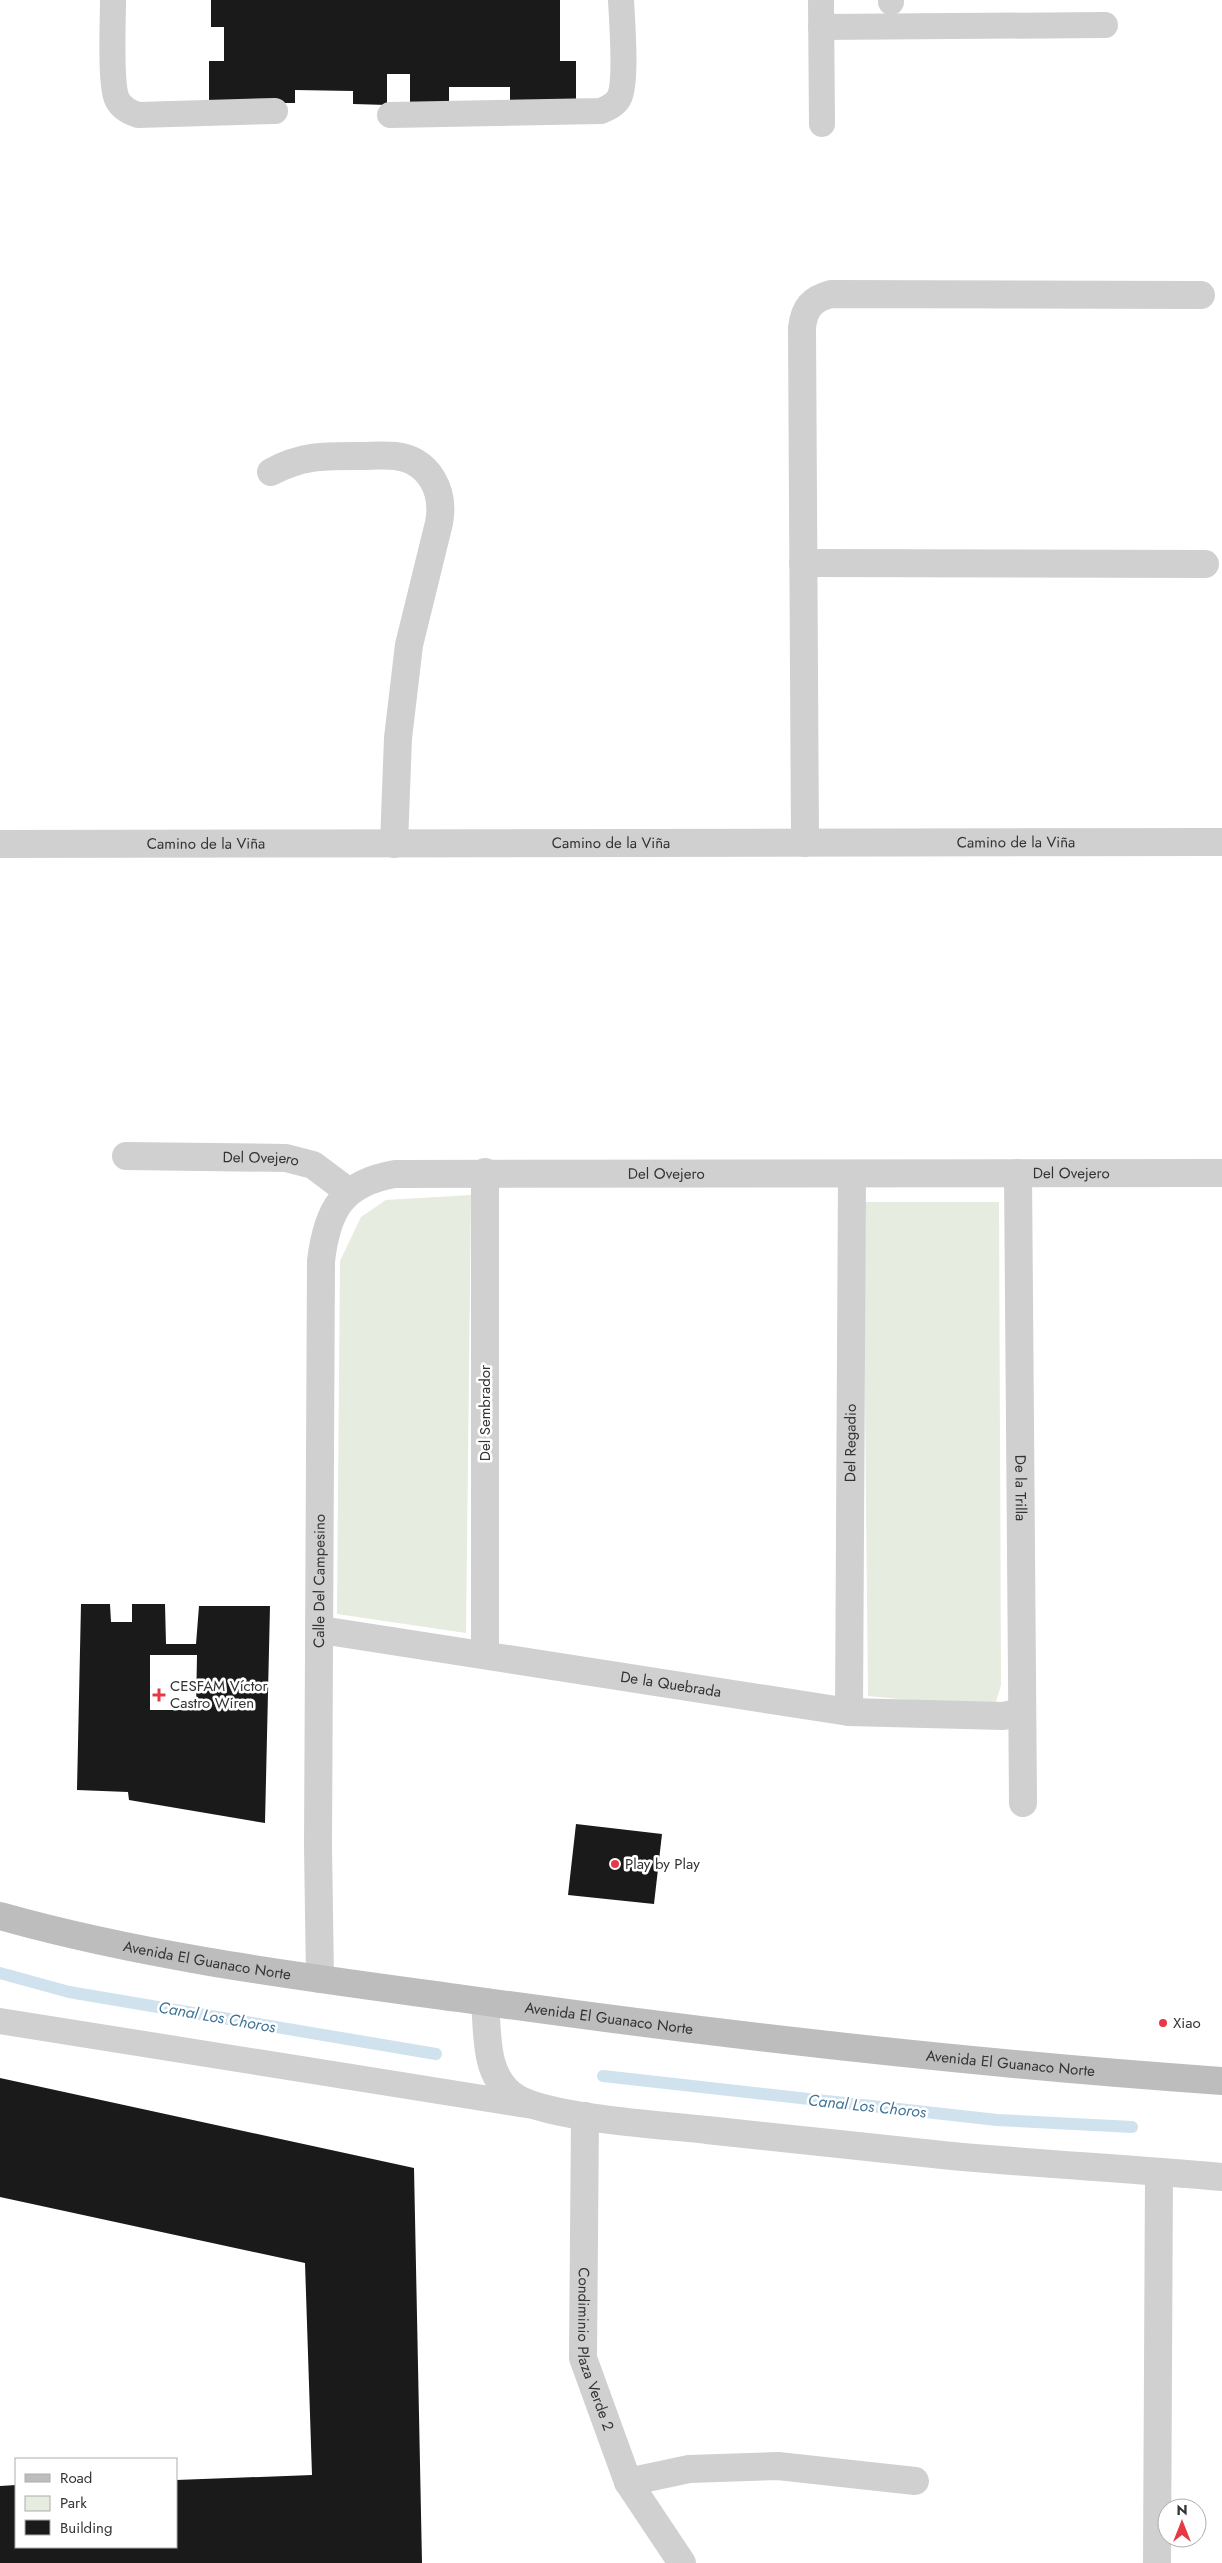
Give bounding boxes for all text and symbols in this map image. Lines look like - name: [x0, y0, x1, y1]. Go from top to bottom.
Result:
- street label: Camino de la Viña: [957, 831, 1075, 853]
- street label: Camino de la Viña: [552, 832, 670, 854]
- street label: Camino de la Viña: [147, 833, 265, 855]
- street label: Del Ovejero: [222, 1146, 302, 1172]
- street label: Del Ovejero: [1033, 1162, 1110, 1184]
- street label: Del Ovejero: [628, 1163, 705, 1185]
- street label: Del Sembrador: [474, 1364, 496, 1461]
- street label: Del Regadio: [839, 1404, 862, 1482]
- street label: De la Trilla: [1009, 1455, 1032, 1521]
- street label: Calle Del Campesino: [308, 1514, 331, 1648]
- street label: De la Quebrada: [619, 1666, 723, 1703]
- place label: CESFAM Víctor Castro Wiren: [170, 1675, 269, 1714]
- marker: CESFAM Víctor Castro Wiren: [152, 1688, 166, 1702]
- place label: Play by Play: [625, 1853, 700, 1875]
- marker: Play by Play: [609, 1858, 621, 1870]
- street label: Avenida El Guanaco Norte: [121, 1935, 293, 1986]
- water label: Canal Los Choros: [157, 1995, 278, 2039]
- street label: Avenida El Guanaco Norte: [523, 1996, 695, 2040]
- place label: Xiao: [1173, 2012, 1201, 2034]
- marker: Xiao: [1157, 2017, 1169, 2029]
- street label: Avenida El Guanaco Norte: [925, 2044, 1096, 2082]
- water label: Canal Los Choros: [807, 2088, 928, 2124]
- street label: Condiminio Plaza Verde 2: [572, 2267, 620, 2434]
- legend: [15, 2458, 178, 2548]
- text: Road: [60, 2467, 92, 2489]
- text: Park: [60, 2492, 87, 2514]
- north arrow: [1157, 2498, 1207, 2548]
- text: N: [1176, 2500, 1188, 2520]
- text: Building: [60, 2517, 112, 2539]

